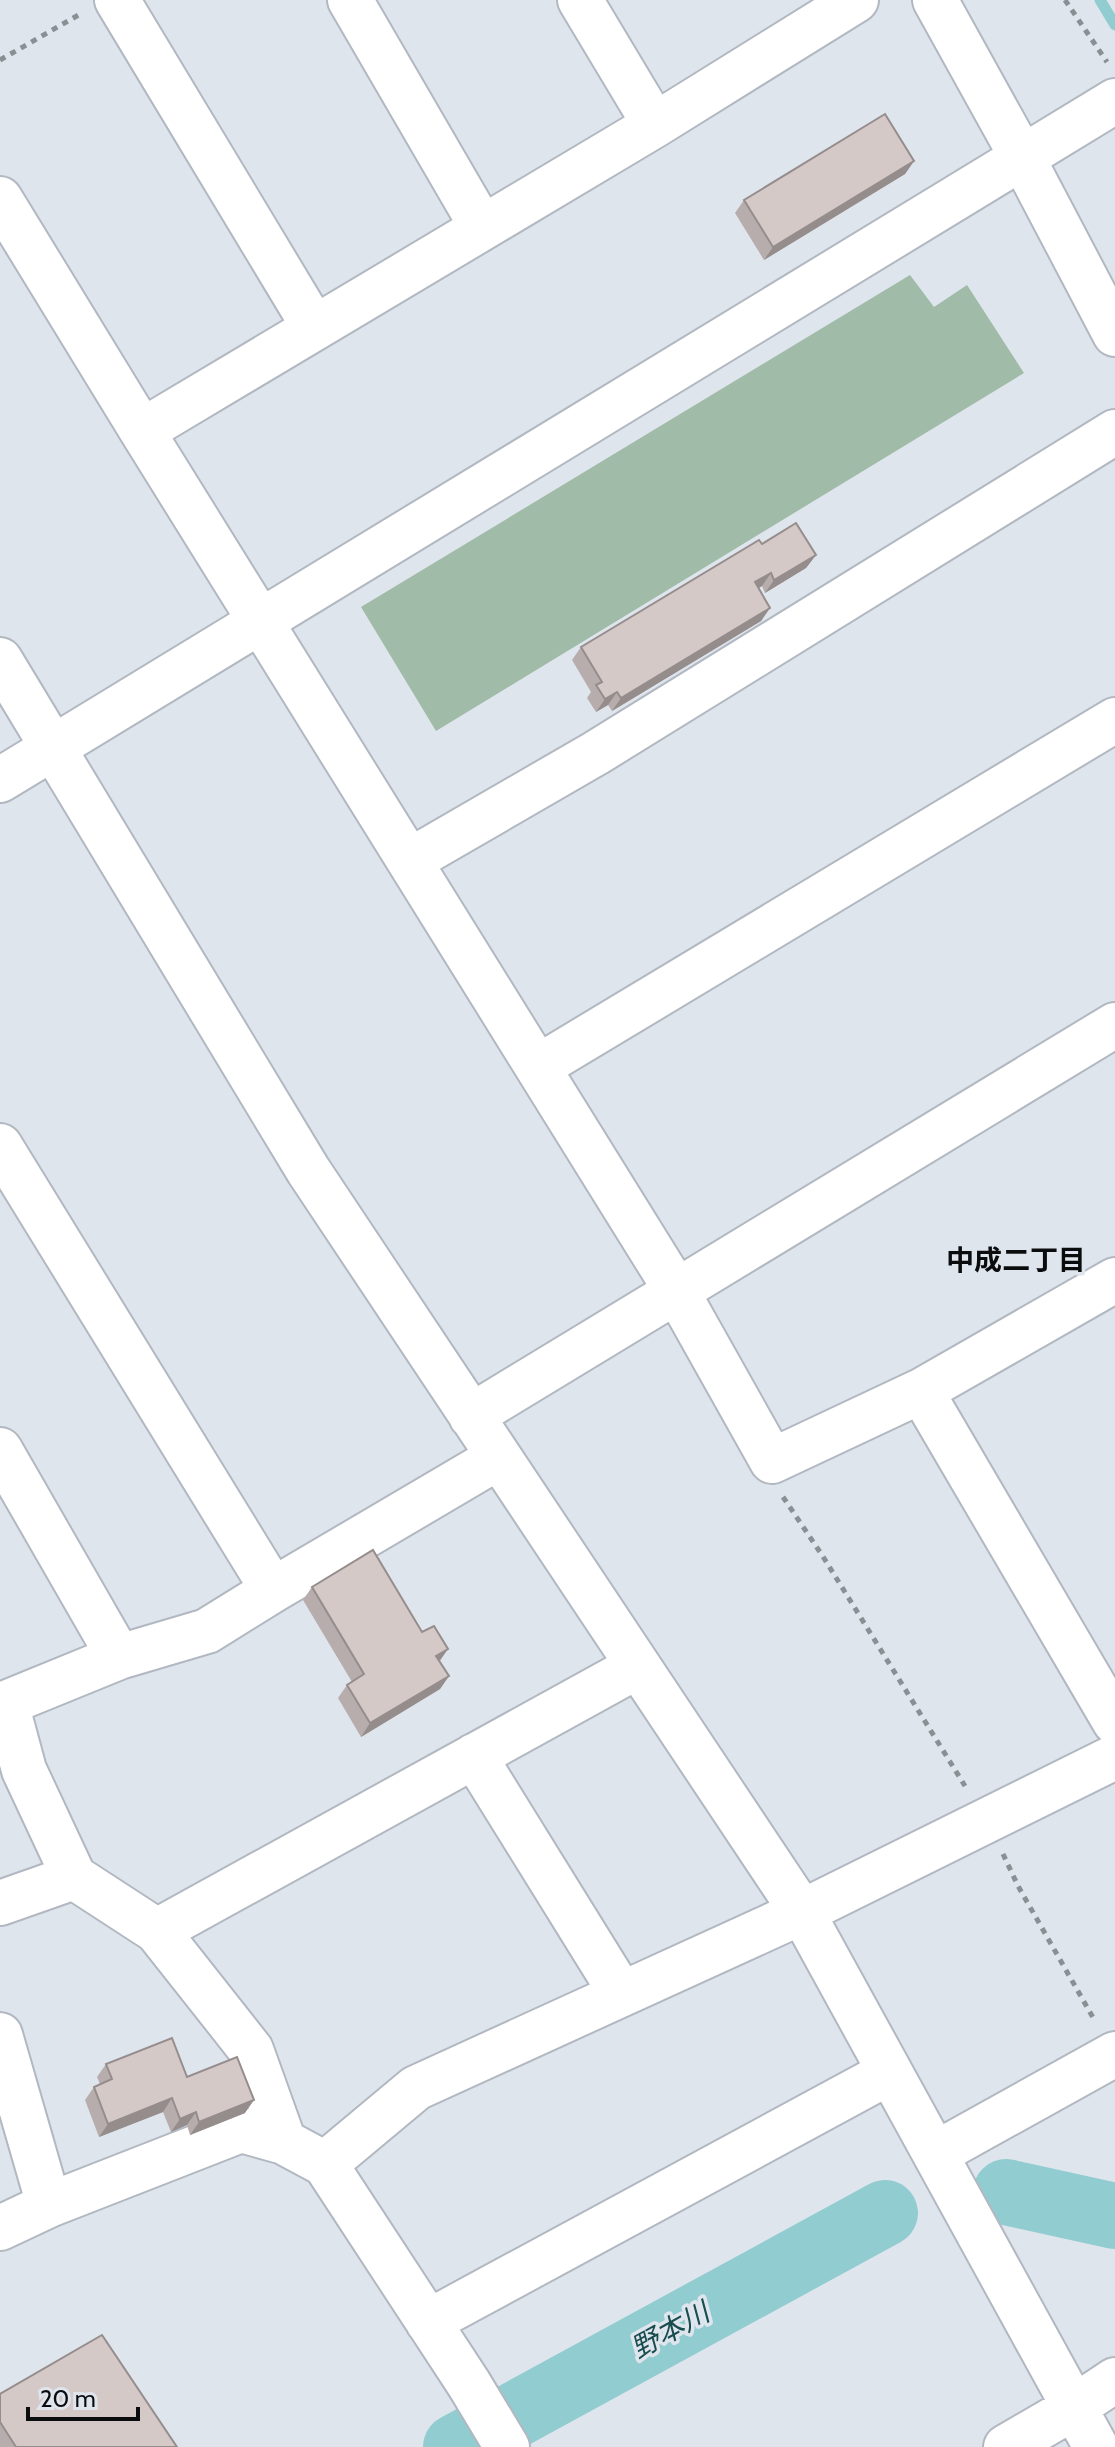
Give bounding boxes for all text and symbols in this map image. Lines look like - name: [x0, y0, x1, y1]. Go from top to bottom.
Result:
- district label: 中成二丁目: [946, 1243, 1086, 1277]
- water label: 野本川: [625, 2293, 718, 2365]
- scale bar: [28, 2371, 138, 2421]
- text: 20 m: [40, 2384, 96, 2413]

